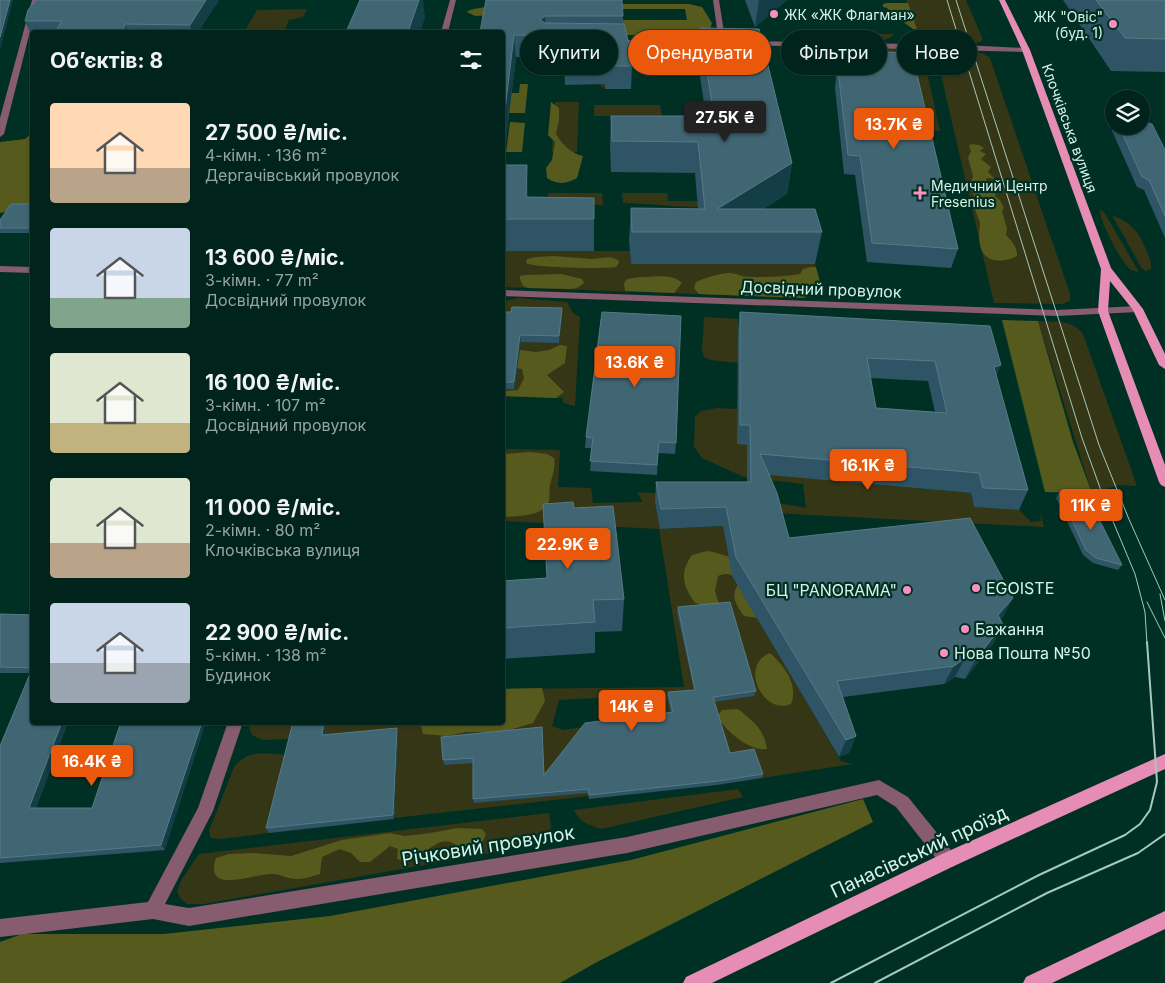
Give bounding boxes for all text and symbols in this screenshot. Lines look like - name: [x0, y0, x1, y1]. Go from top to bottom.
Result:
- place label: ЖК «ЖК Флагман»: [784, 6, 915, 23]
- marker: ЖК «ЖК Флагман»: [768, 8, 780, 20]
- place label: ЖК "Овіс" (буд. 1): [1033, 8, 1103, 41]
- marker: ЖК "Овіс" (буд. 1): [1107, 18, 1119, 30]
- chip: Купити: [520, 30, 618, 75]
- chip: Орендувати: [628, 30, 771, 75]
- chip: Фільтри: [781, 30, 887, 75]
- chip: Нове: [897, 30, 977, 75]
- icon: filters: [457, 46, 485, 74]
- text: Об’єктів: 8: [50, 48, 163, 73]
- street label: Клочківська вулиця: [1039, 61, 1101, 195]
- map controls: [1105, 90, 1150, 135]
- button: layers: [1105, 90, 1150, 135]
- pin: 27.5K ₴: [679, 100, 771, 143]
- text: 27.5K ₴: [695, 107, 755, 127]
- pin: 13.7K ₴: [848, 108, 940, 150]
- text: 13.7K ₴: [865, 114, 923, 134]
- text: 27 500 ₴/міс.: [205, 120, 348, 145]
- icon: home: [90, 123, 150, 183]
- text: 4-кімн. · 136 m²: [205, 145, 327, 165]
- text: Дергачівський провулок: [205, 165, 399, 185]
- place label: Медичний Центр Fresenius: [931, 177, 1048, 210]
- marker: Медичний Центр Fresenius: [913, 186, 927, 200]
- text: 13 600 ₴/міс.: [205, 245, 345, 270]
- icon: home: [90, 248, 150, 308]
- text: 3-кімн. · 77 m²: [205, 270, 319, 290]
- street label: Досвідний провулок: [740, 276, 902, 302]
- text: Досвідний провулок: [205, 290, 366, 310]
- pin: 13.6K ₴: [589, 346, 681, 388]
- text: 13.6K ₴: [605, 352, 665, 372]
- text: 16 100 ₴/міс.: [205, 370, 341, 395]
- icon: home: [90, 373, 150, 433]
- text: 3-кімн. · 107 m²: [205, 395, 326, 415]
- text: Досвідний провулок: [205, 415, 366, 435]
- pin: 16.1K ₴: [822, 448, 914, 491]
- text: 16.1K ₴: [841, 455, 895, 475]
- pin: 11K ₴: [1056, 488, 1126, 531]
- text: 11 000 ₴/міс.: [205, 495, 341, 520]
- text: 11K ₴: [1071, 495, 1111, 515]
- icon: home: [90, 498, 150, 558]
- text: 2-кімн. · 80 m²: [205, 520, 320, 540]
- pin: 22.9K ₴: [522, 528, 614, 570]
- text: 22.9K ₴: [537, 534, 599, 554]
- text: Клочківська вулиця: [205, 540, 360, 560]
- place label: EGOISTE: [986, 578, 1054, 598]
- place label: БЦ "PANORAMA": [766, 580, 897, 600]
- marker: EGOISTE: [970, 582, 982, 594]
- marker: БЦ "PANORAMA": [901, 584, 913, 596]
- place label: Бажання: [975, 619, 1044, 639]
- text: 22 900 ₴/міс.: [205, 620, 349, 645]
- icon: home: [90, 623, 150, 683]
- marker: Бажання: [959, 623, 971, 635]
- place label: Нова Пошта №50: [954, 643, 1091, 663]
- text: 5-кімн. · 138 m²: [205, 645, 327, 665]
- marker: Нова Пошта №50: [938, 647, 950, 659]
- text: Будинок: [205, 665, 271, 685]
- pin: 14K ₴: [597, 690, 667, 732]
- text: 14K ₴: [610, 696, 654, 716]
- pin: 16.4K ₴: [46, 744, 138, 787]
- text: 16.4K ₴: [62, 751, 122, 771]
- street label: Панасівський проїзд: [827, 801, 1011, 903]
- street label: Річковий провулок: [400, 821, 577, 871]

